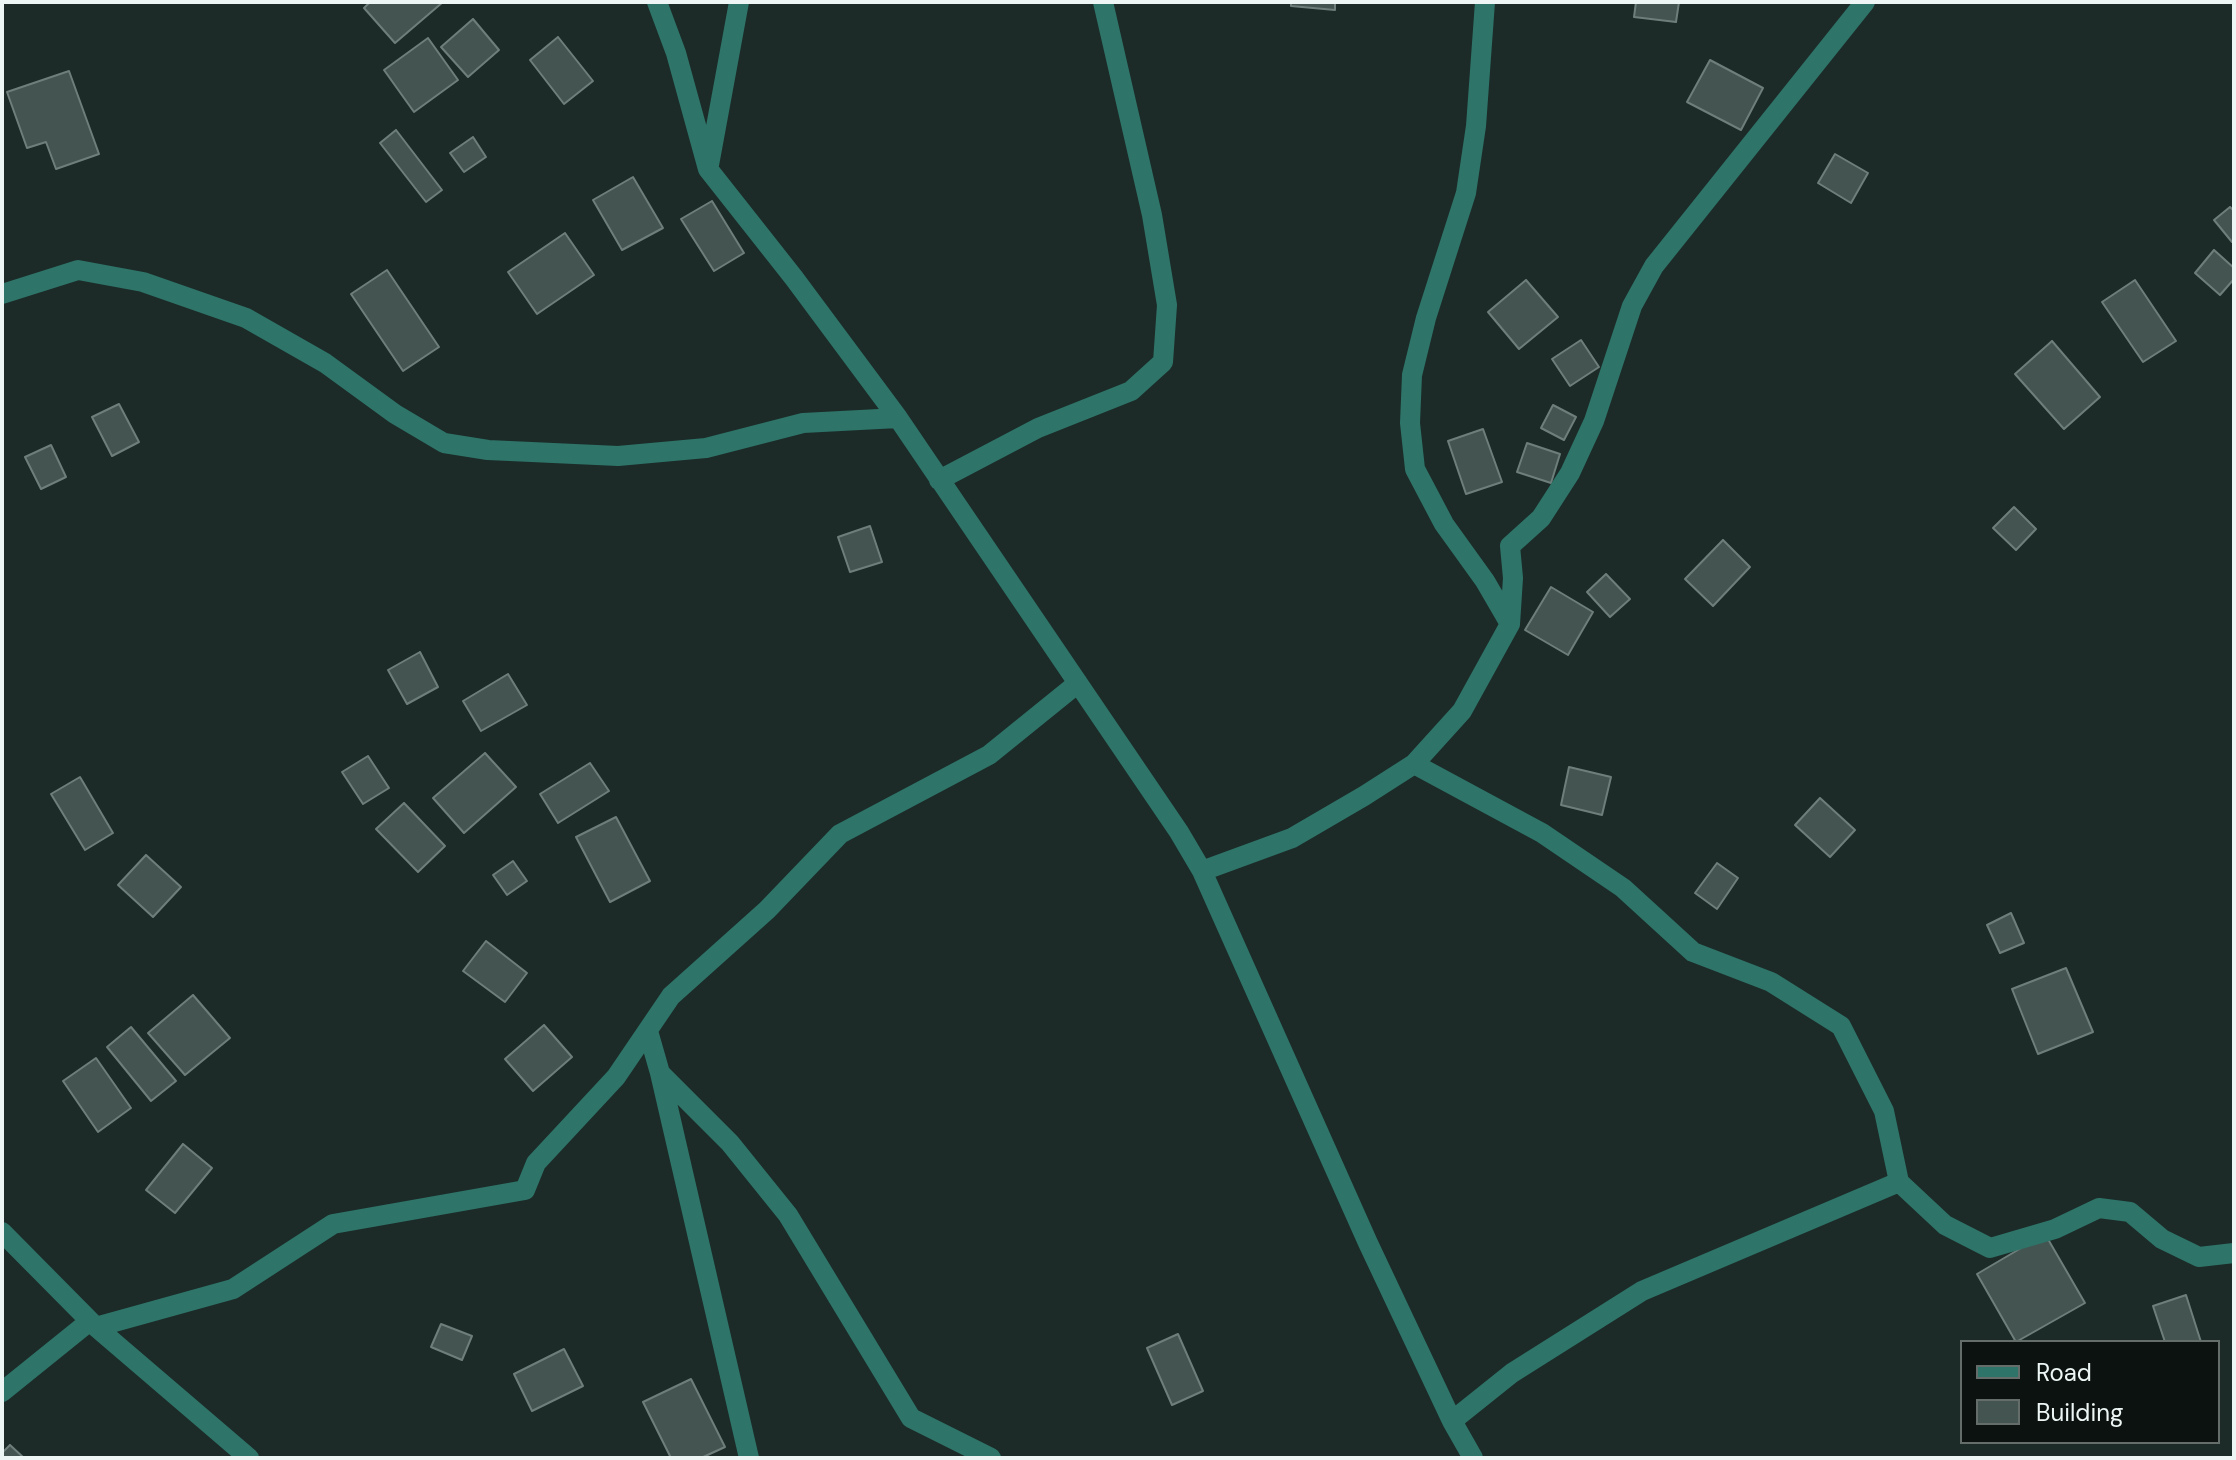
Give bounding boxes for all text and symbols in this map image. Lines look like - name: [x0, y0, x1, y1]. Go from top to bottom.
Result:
- legend: [1960, 1340, 2220, 1444]
- text: Road: [2036, 1357, 2092, 1388]
- text: Building: [2036, 1397, 2123, 1428]

